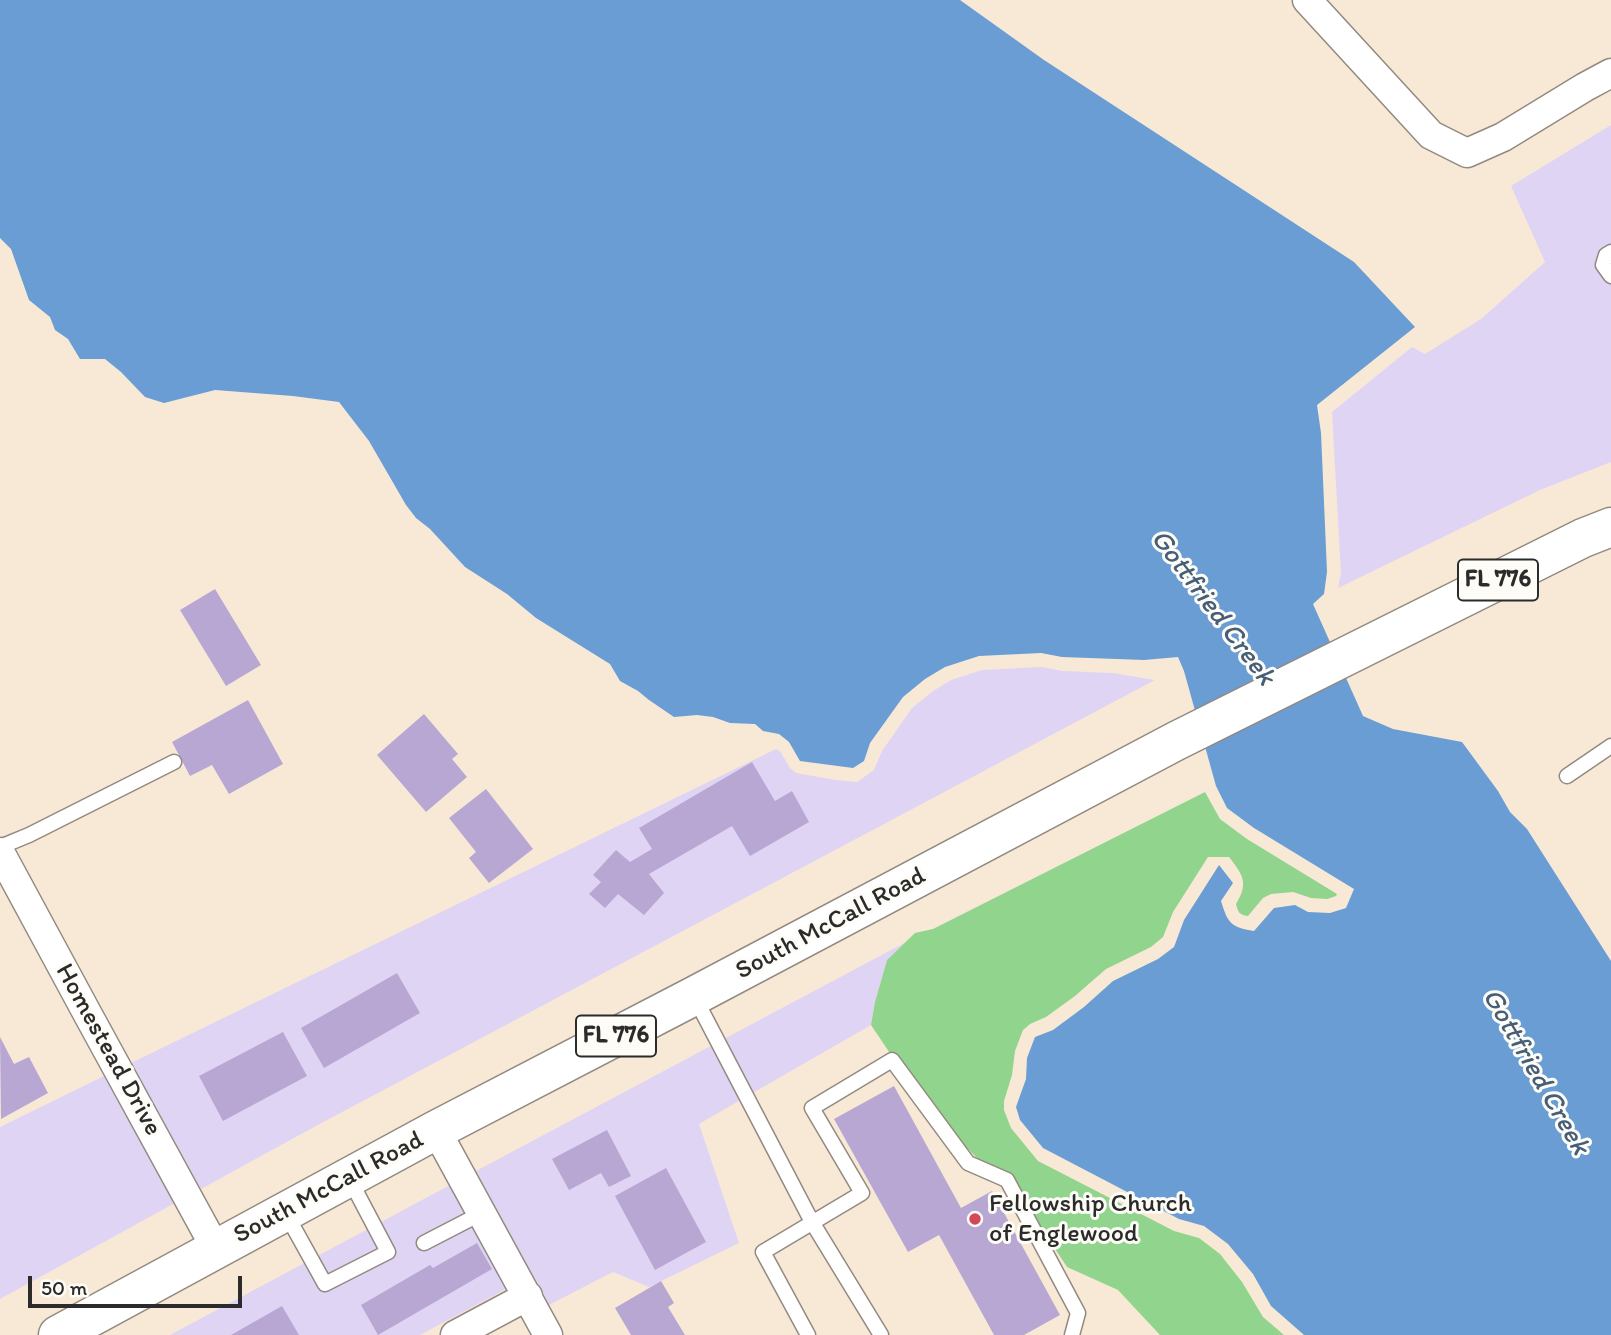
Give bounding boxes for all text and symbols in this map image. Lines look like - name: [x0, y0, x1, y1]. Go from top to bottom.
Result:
- water label: Gottfried Creek: [1142, 523, 1282, 693]
- road number: FL 776: [1458, 560, 1538, 600]
- street label: South McCall Road: [731, 861, 931, 987]
- street label: Homestead Drive: [48, 959, 168, 1141]
- water label: Gottfried Creek: [1474, 983, 1596, 1161]
- road number: FL 776: [576, 1016, 656, 1056]
- street label: South McCall Road: [229, 1125, 429, 1251]
- place label: Fellowship Church of Englewood: [989, 1188, 1192, 1250]
- marker: Fellowship Church of Englewood: [967, 1211, 983, 1227]
- scale bar: [32, 1262, 245, 1306]
- text: 50 m: [41, 1275, 87, 1300]

